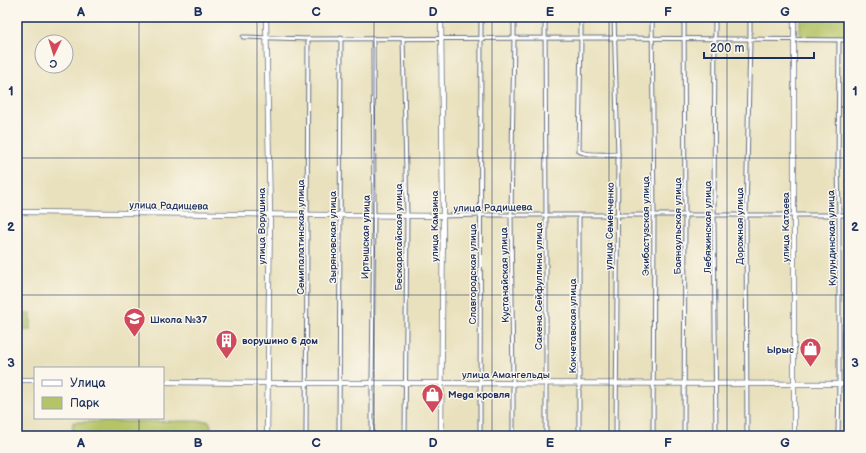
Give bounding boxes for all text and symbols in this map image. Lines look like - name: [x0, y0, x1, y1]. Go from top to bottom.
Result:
- text: A: [76, 4, 85, 20]
- text: B: [193, 4, 203, 20]
- text: C: [311, 4, 321, 20]
- text: D: [428, 4, 438, 20]
- text: E: [546, 4, 555, 20]
- text: F: [664, 4, 672, 20]
- text: G: [780, 4, 790, 20]
- north arrow: [34, 34, 74, 74]
- scale bar: [704, 34, 814, 60]
- text: 200 m: [710, 41, 744, 56]
- text: С: [49, 57, 58, 70]
- text: 1: [8, 83, 14, 99]
- text: 1: [852, 83, 858, 99]
- street label: Экибастузская улица: [640, 176, 652, 276]
- street label: Баянаульская улица: [672, 177, 684, 275]
- street label: Семипалатинская улица: [295, 179, 307, 295]
- street label: Лебяжинская улица: [702, 180, 714, 275]
- street label: улица Семенченко: [603, 182, 617, 270]
- street label: Бескарагайская улица: [393, 183, 405, 291]
- street label: улица Ворушина: [256, 187, 268, 265]
- street label: Дорожная улица: [734, 187, 746, 265]
- street label: улица Камзина: [429, 190, 441, 262]
- street label: Кулундинская улица: [825, 190, 839, 286]
- street label: Зыряновская улица: [327, 191, 339, 283]
- street label: улица Катаева: [780, 192, 792, 262]
- street label: Иртышская улица: [359, 195, 373, 279]
- street label: улица Радищева: [129, 199, 209, 213]
- street label: улица Радищева: [453, 201, 533, 215]
- text: 2: [7, 219, 15, 235]
- text: 2: [851, 219, 859, 235]
- street label: Сакена Сейфуллина улица: [533, 222, 545, 350]
- street label: Славгородская улица: [467, 223, 479, 325]
- street label: Кустанайская улица: [498, 227, 512, 323]
- street label: Кокчетавская улица: [567, 278, 579, 374]
- school or university icon: Школа №37: [121, 306, 147, 339]
- place label: Школа №37: [150, 314, 208, 326]
- building icon: ворушино 6 дом: [214, 327, 240, 360]
- place label: ворушино 6 дом: [242, 335, 318, 347]
- shop icon: Ырыс: [797, 336, 823, 369]
- place label: Ырыс: [767, 344, 794, 356]
- text: 3: [7, 355, 15, 371]
- text: 3: [851, 355, 859, 371]
- legend: [34, 367, 164, 419]
- street label: улица Амангельды: [462, 369, 550, 381]
- text: Улица: [70, 376, 106, 391]
- shop icon: Mega кровля: [419, 381, 445, 414]
- place label: Mega кровля: [448, 389, 510, 401]
- text: Парк: [70, 396, 100, 411]
- text: A: [76, 435, 85, 451]
- text: B: [193, 435, 203, 451]
- text: C: [311, 435, 321, 451]
- text: D: [428, 435, 438, 451]
- text: E: [546, 435, 555, 451]
- text: F: [664, 435, 672, 451]
- text: G: [780, 435, 790, 451]

